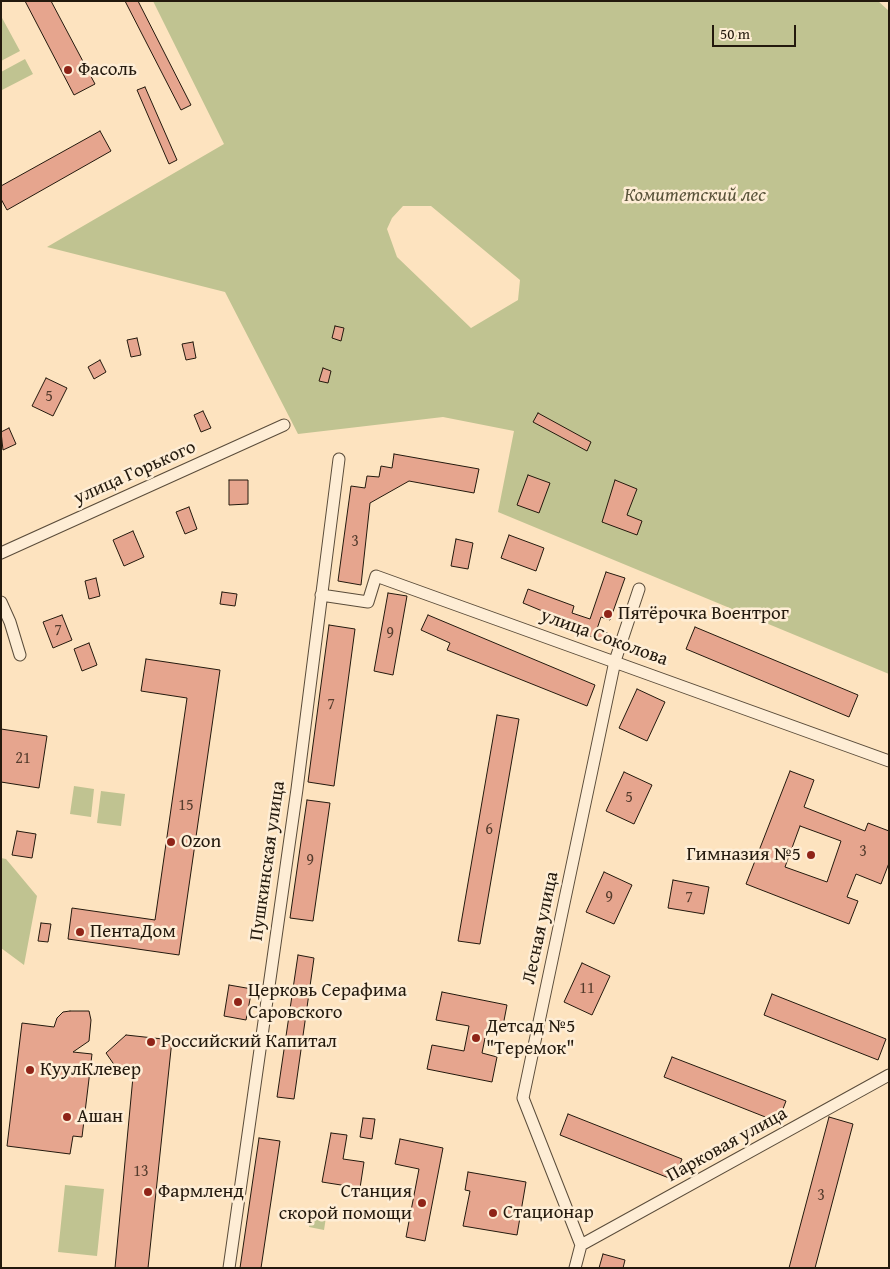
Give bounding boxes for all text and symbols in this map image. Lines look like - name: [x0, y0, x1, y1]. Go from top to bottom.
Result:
- scale bar: [715, 15, 799, 47]
- text: 50 m: [720, 23, 750, 44]
- place label: Фасоль: [78, 59, 137, 81]
- marker: Фасоль: [62, 64, 74, 76]
- park label: Комитетский лес: [624, 185, 766, 207]
- house number: 5: [45, 387, 53, 407]
- street label: улица Горького: [71, 436, 199, 510]
- house number: 3: [351, 532, 359, 552]
- place label: Пятёрочка Воентрог: [618, 603, 789, 625]
- street label: улица Соколова: [537, 604, 671, 672]
- marker: Пятёрочка Воентрог: [602, 608, 614, 620]
- house number: 7: [54, 621, 62, 641]
- house number: 9: [386, 624, 394, 644]
- house number: 7: [327, 695, 335, 715]
- house number: 21: [15, 749, 31, 769]
- street label: Пушкинская улица: [246, 780, 290, 942]
- house number: 5: [625, 788, 633, 808]
- house number: 15: [178, 796, 194, 816]
- house number: 6: [485, 820, 493, 840]
- place label: Ozon: [181, 831, 221, 853]
- marker: Ozon: [165, 836, 177, 848]
- house number: 3: [859, 842, 867, 862]
- place label: Гимназия №5: [686, 844, 801, 866]
- marker: Гимназия №5: [805, 849, 817, 861]
- house number: 9: [306, 851, 314, 871]
- street label: Лесная улица: [518, 870, 564, 986]
- house number: 9: [605, 888, 613, 908]
- house number: 7: [685, 888, 693, 908]
- place label: ПентаДом: [90, 921, 176, 943]
- marker: ПентаДом: [74, 926, 86, 938]
- house number: 11: [579, 979, 595, 999]
- place label: Церковь Серафима Саровского: [248, 980, 407, 1024]
- marker: Церковь Серафима Саровского: [232, 996, 244, 1008]
- place label: Детсад №5 "Теремок": [486, 1016, 575, 1060]
- place label: Российский Капитал: [161, 1031, 337, 1053]
- marker: Детсад №5 "Теремок": [470, 1032, 482, 1044]
- marker: Российский Капитал: [145, 1036, 157, 1048]
- place label: КуулКлевер: [40, 1059, 141, 1081]
- marker: КуулКлевер: [24, 1064, 36, 1076]
- street label: Парковая улица: [663, 1102, 791, 1188]
- place label: Ашан: [77, 1106, 123, 1128]
- marker: Ашан: [61, 1111, 73, 1123]
- house number: 13: [133, 1162, 149, 1182]
- place label: Фармленд: [158, 1181, 244, 1203]
- place label: Станция скорой помощи: [279, 1181, 412, 1225]
- marker: Фармленд: [142, 1186, 154, 1198]
- house number: 3: [817, 1186, 825, 1206]
- marker: Станция скорой помощи: [416, 1197, 428, 1209]
- place label: Стационар: [503, 1202, 594, 1224]
- marker: Стационар: [487, 1207, 499, 1219]

